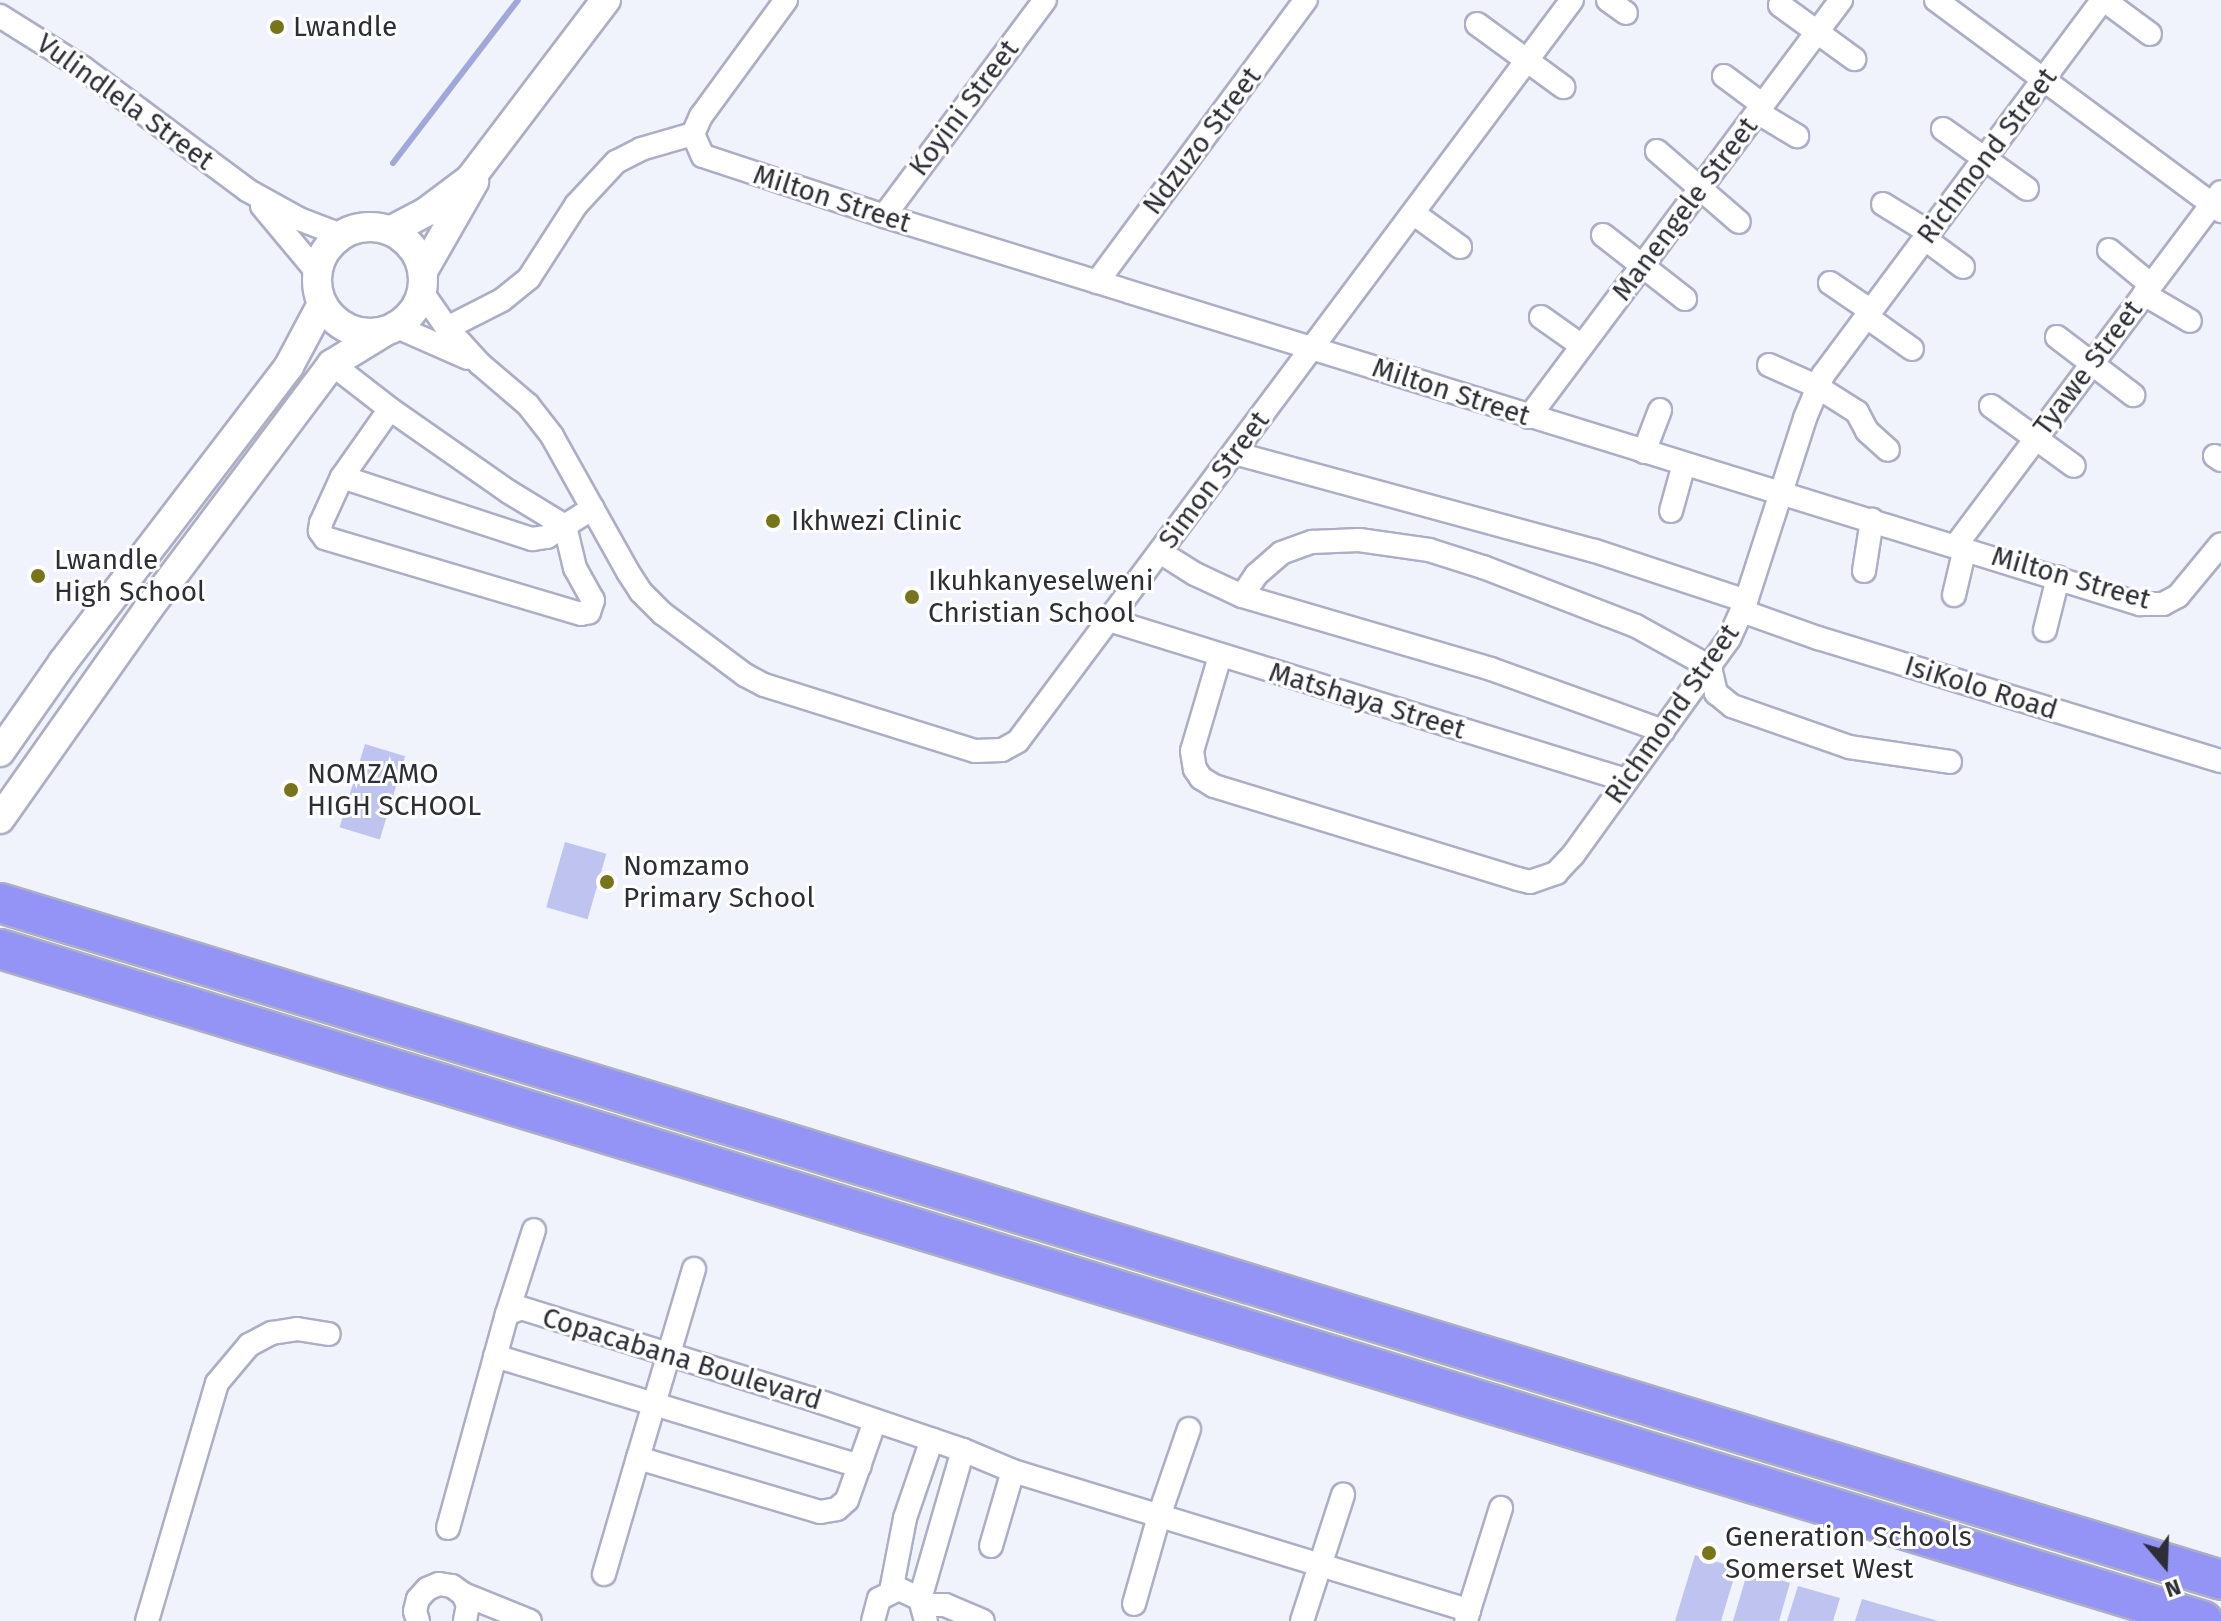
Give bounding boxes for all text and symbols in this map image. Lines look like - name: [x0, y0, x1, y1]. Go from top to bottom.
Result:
- place label: Lwandle: [293, 10, 397, 44]
- marker: Lwandle: [268, 18, 286, 36]
- street label: Vulindlela Street: [30, 27, 220, 177]
- street label: Koyini Street: [902, 33, 1026, 183]
- street label: Ndzuzo Street: [1136, 61, 1268, 221]
- street label: Richmond Street: [1910, 61, 2064, 251]
- street label: Manengele Street: [1605, 111, 1765, 307]
- street label: Milton Street: [749, 158, 915, 240]
- street label: Tyawe Street: [2026, 294, 2150, 442]
- street label: Milton Street: [1368, 351, 1534, 433]
- street label: Simon Street: [1151, 405, 1277, 555]
- place label: Ikhwezi Clinic: [791, 504, 962, 538]
- marker: Ikhwezi Clinic: [762, 510, 784, 532]
- street label: Milton Street: [1988, 539, 2154, 617]
- place label: Lwandle High School: [54, 543, 205, 609]
- place label: Ikuhkanyeselweni Christian School: [928, 564, 1154, 630]
- marker: Lwandle High School: [29, 567, 47, 585]
- marker: Ikuhkanyeselweni Christian School: [903, 588, 921, 606]
- street label: Richmond Street: [1598, 618, 1746, 810]
- street label: IsiKolo Road: [1900, 649, 2062, 727]
- street label: Matshaya Street: [1265, 655, 1469, 747]
- place label: NOMZAMO HIGH SCHOOL: [307, 757, 481, 823]
- marker: NOMZAMO HIGH SCHOOL: [282, 781, 300, 799]
- place label: Nomzamo Primary School: [623, 849, 815, 915]
- marker: Nomzamo Primary School: [598, 873, 616, 891]
- street label: Copacabana Boulevard: [538, 1301, 826, 1417]
- place label: Generation Schools Somerset West: [1725, 1520, 1972, 1586]
- north arrow: [2125, 1525, 2205, 1605]
- marker: Generation Schools Somerset West: [1700, 1544, 1718, 1562]
- text: N: [2162, 1573, 2184, 1603]

